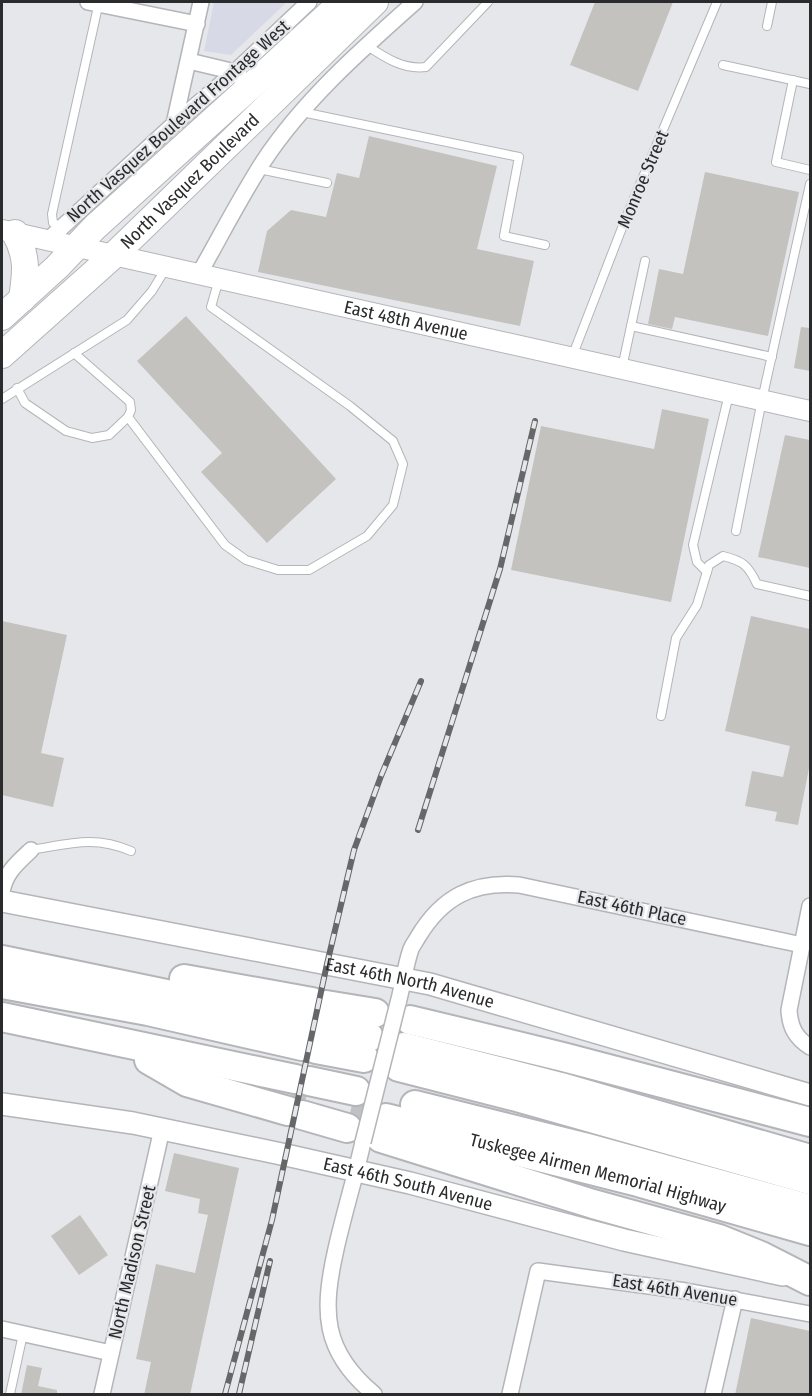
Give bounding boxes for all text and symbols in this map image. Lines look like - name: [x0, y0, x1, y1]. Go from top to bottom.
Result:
- street label: North Vasquez Boulevard Frontage West: [62, 15, 294, 227]
- street label: North Vasquez Boulevard: [116, 108, 264, 252]
- street label: Monroe Street: [612, 127, 674, 231]
- street label: East 48th Avenue: [342, 296, 470, 345]
- street label: East 46th Place: [575, 886, 689, 930]
- street label: East 46th North Avenue: [324, 953, 497, 1013]
- street label: Tuskegee Airmen Memorial Highway: [468, 1129, 729, 1218]
- street label: East 46th South Avenue: [321, 1153, 495, 1216]
- street label: North Madison Street: [104, 1183, 160, 1341]
- street label: East 46th Avenue: [611, 1269, 739, 1311]

